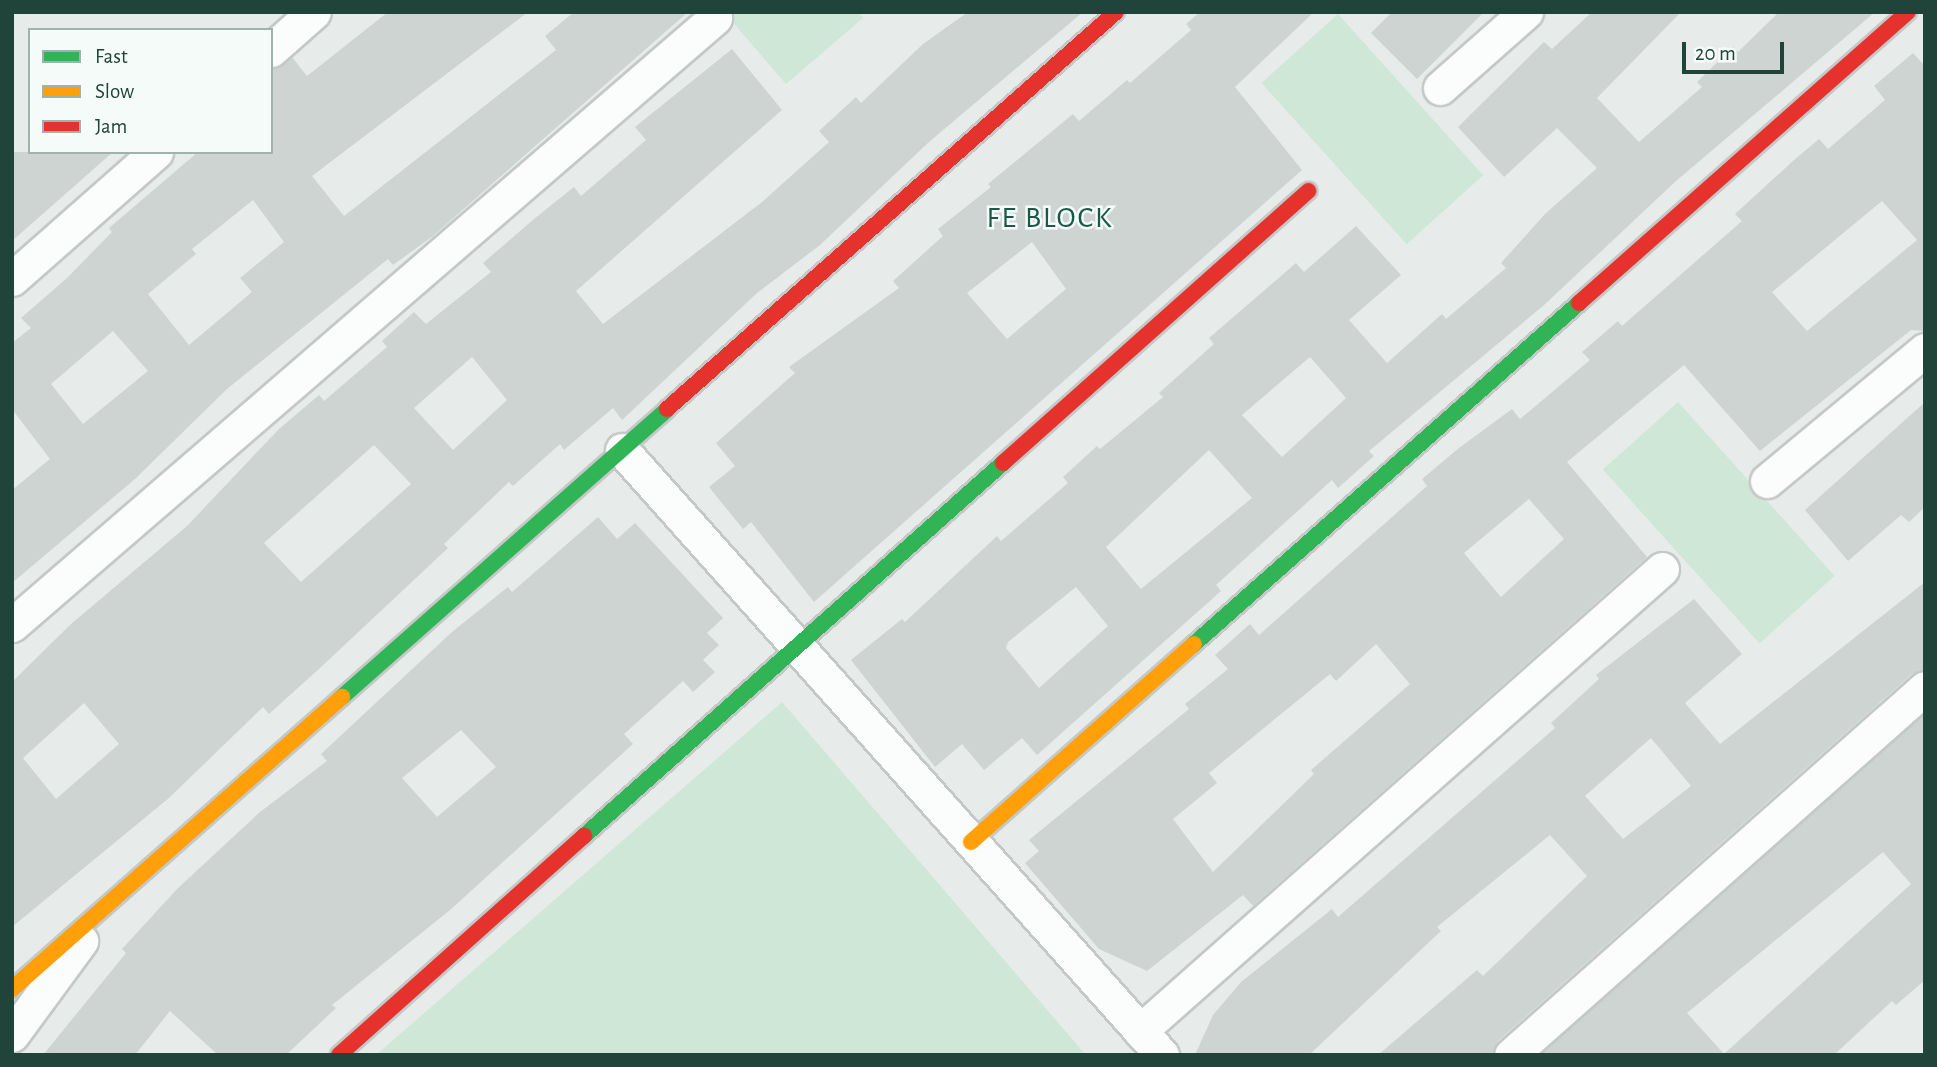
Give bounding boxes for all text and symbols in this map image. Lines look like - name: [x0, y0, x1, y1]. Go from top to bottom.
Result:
- legend: [28, 28, 273, 154]
- scale bar: [1685, 28, 1786, 72]
- text: 20 m: [1695, 43, 1736, 64]
- text: Fast: [95, 46, 128, 67]
- text: Slow: [95, 81, 134, 102]
- text: Jam: [95, 116, 127, 137]
- district label: FE BLOCK: [987, 200, 1113, 236]

